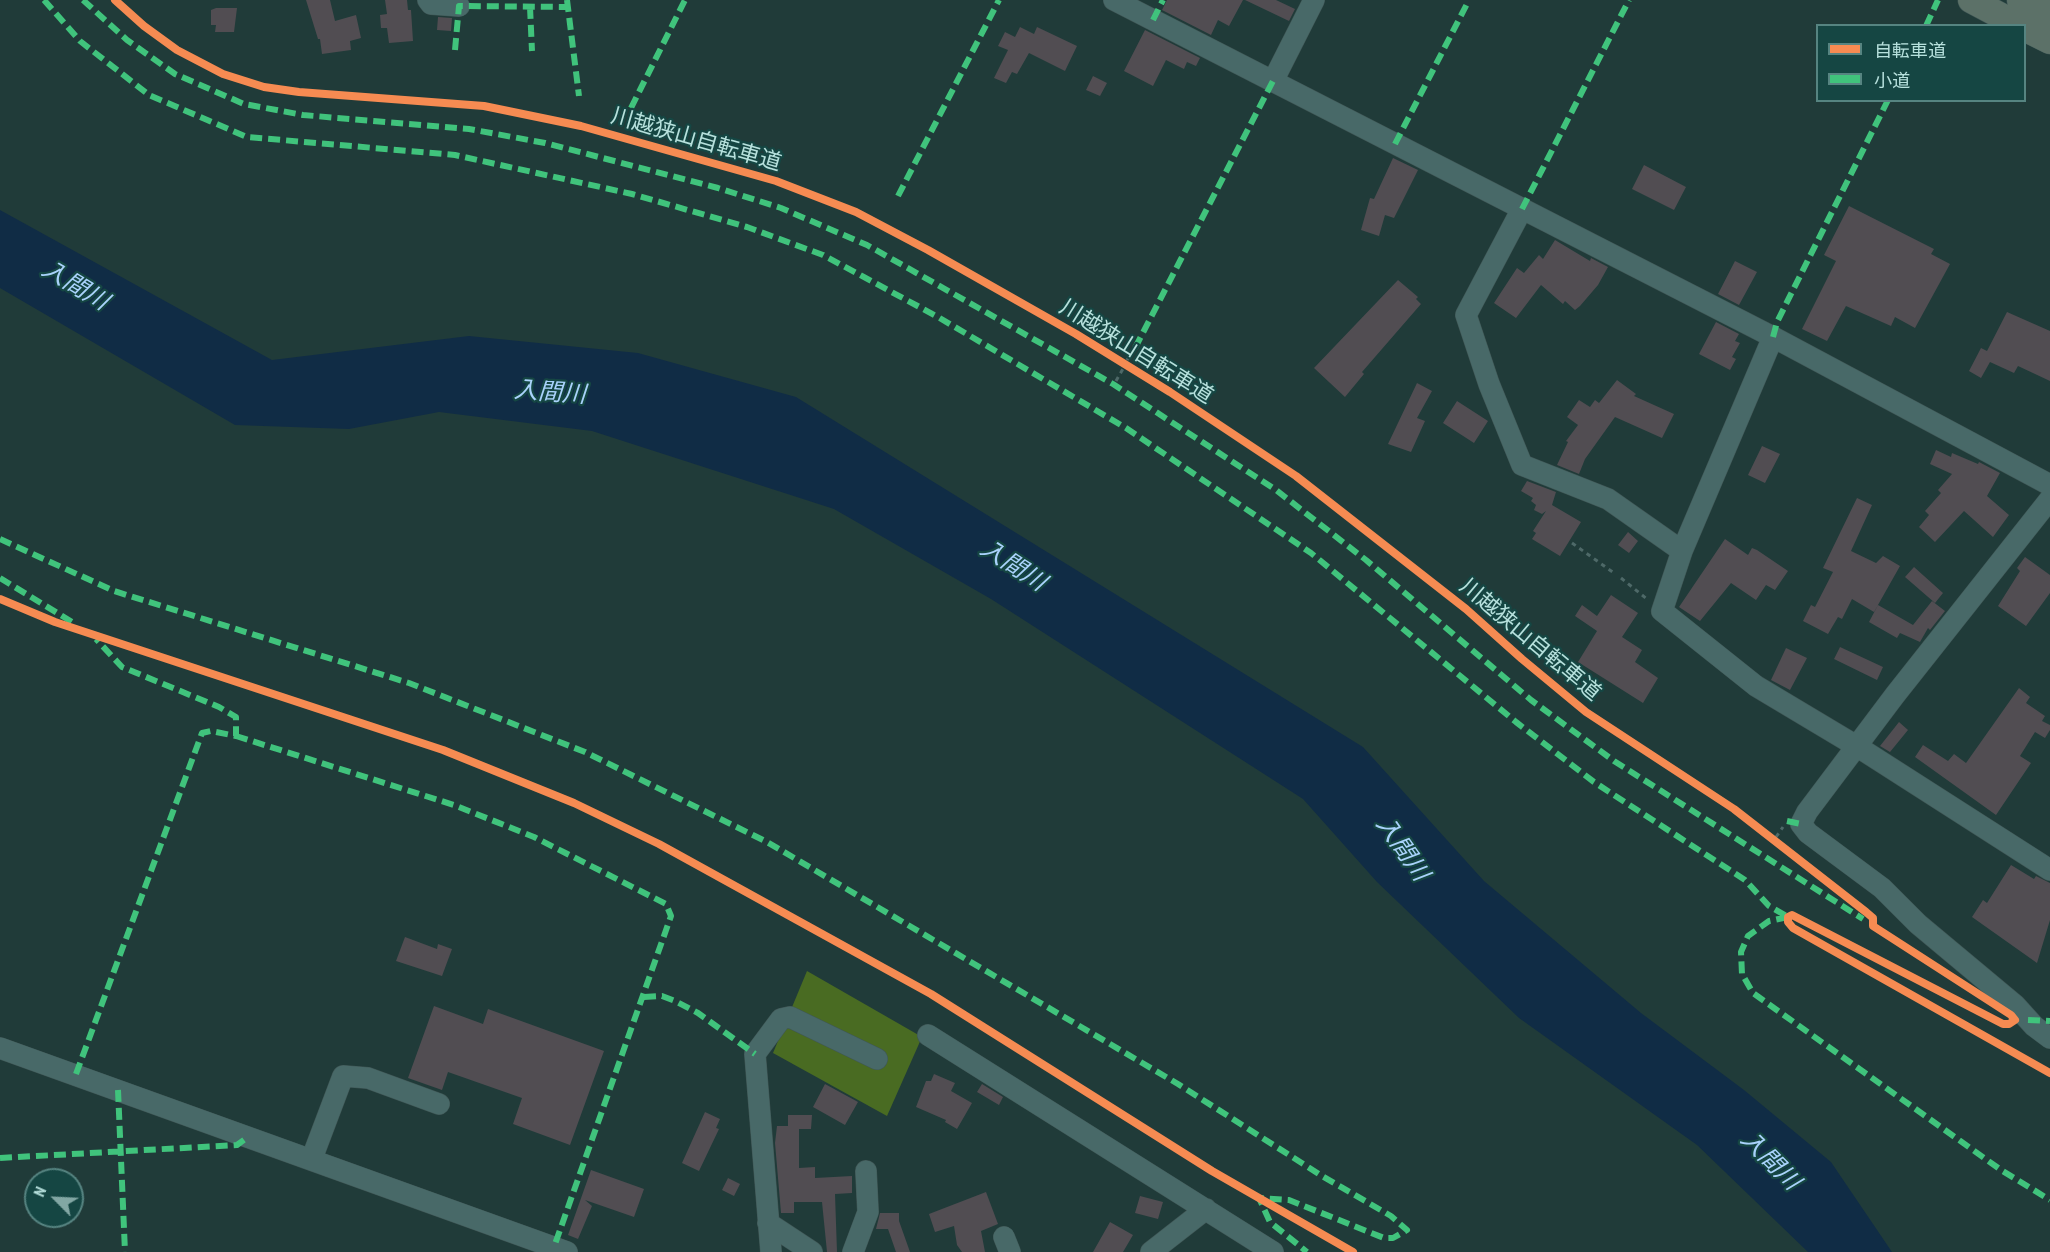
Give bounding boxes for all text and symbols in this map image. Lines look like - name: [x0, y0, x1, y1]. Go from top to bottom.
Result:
- legend: [1816, 24, 2026, 102]
- text: 自転車道: [1874, 39, 1946, 62]
- text: 小道: [1874, 69, 1910, 92]
- street label: 川越狭山自転車道: [608, 103, 784, 177]
- water label: 入間川: [37, 255, 113, 317]
- street label: 川越狭山自転車道: [1054, 294, 1218, 410]
- water label: 入間川: [513, 376, 587, 410]
- water label: 入間川: [975, 534, 1051, 598]
- street label: 川越狭山自転車道: [1454, 573, 1606, 707]
- water label: 入間川: [1370, 811, 1434, 887]
- water label: 入間川: [1734, 1125, 1806, 1197]
- north arrow: [24, 1168, 84, 1228]
- text: N: [28, 1183, 50, 1200]

